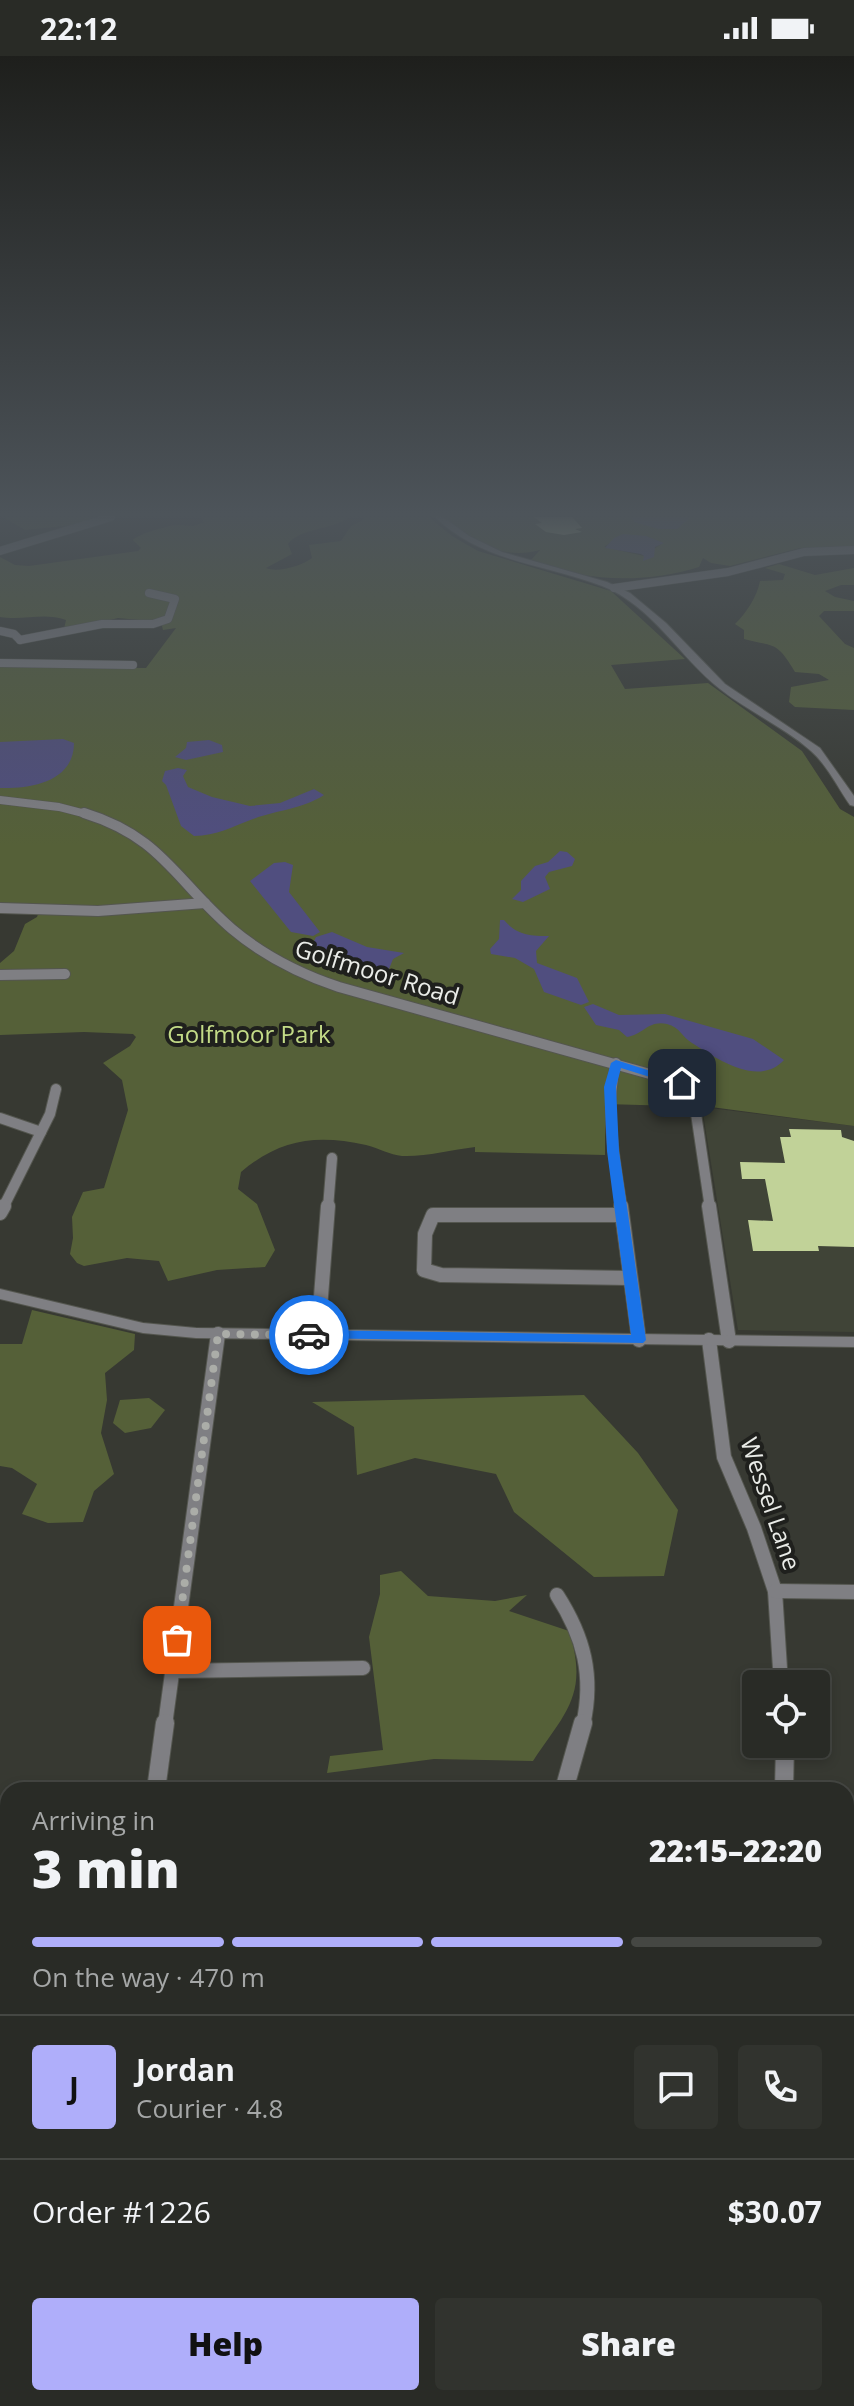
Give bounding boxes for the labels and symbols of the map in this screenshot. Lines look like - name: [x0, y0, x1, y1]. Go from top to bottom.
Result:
- street label: Golfmoor Road: [291, 931, 464, 1012]
- park label: Golfmoor Park: [167, 1017, 331, 1050]
- pin: [648, 1049, 716, 1117]
- courier: [269, 1295, 349, 1375]
- street label: Wessel Lane: [733, 1433, 810, 1574]
- pin: [143, 1606, 211, 1674]

